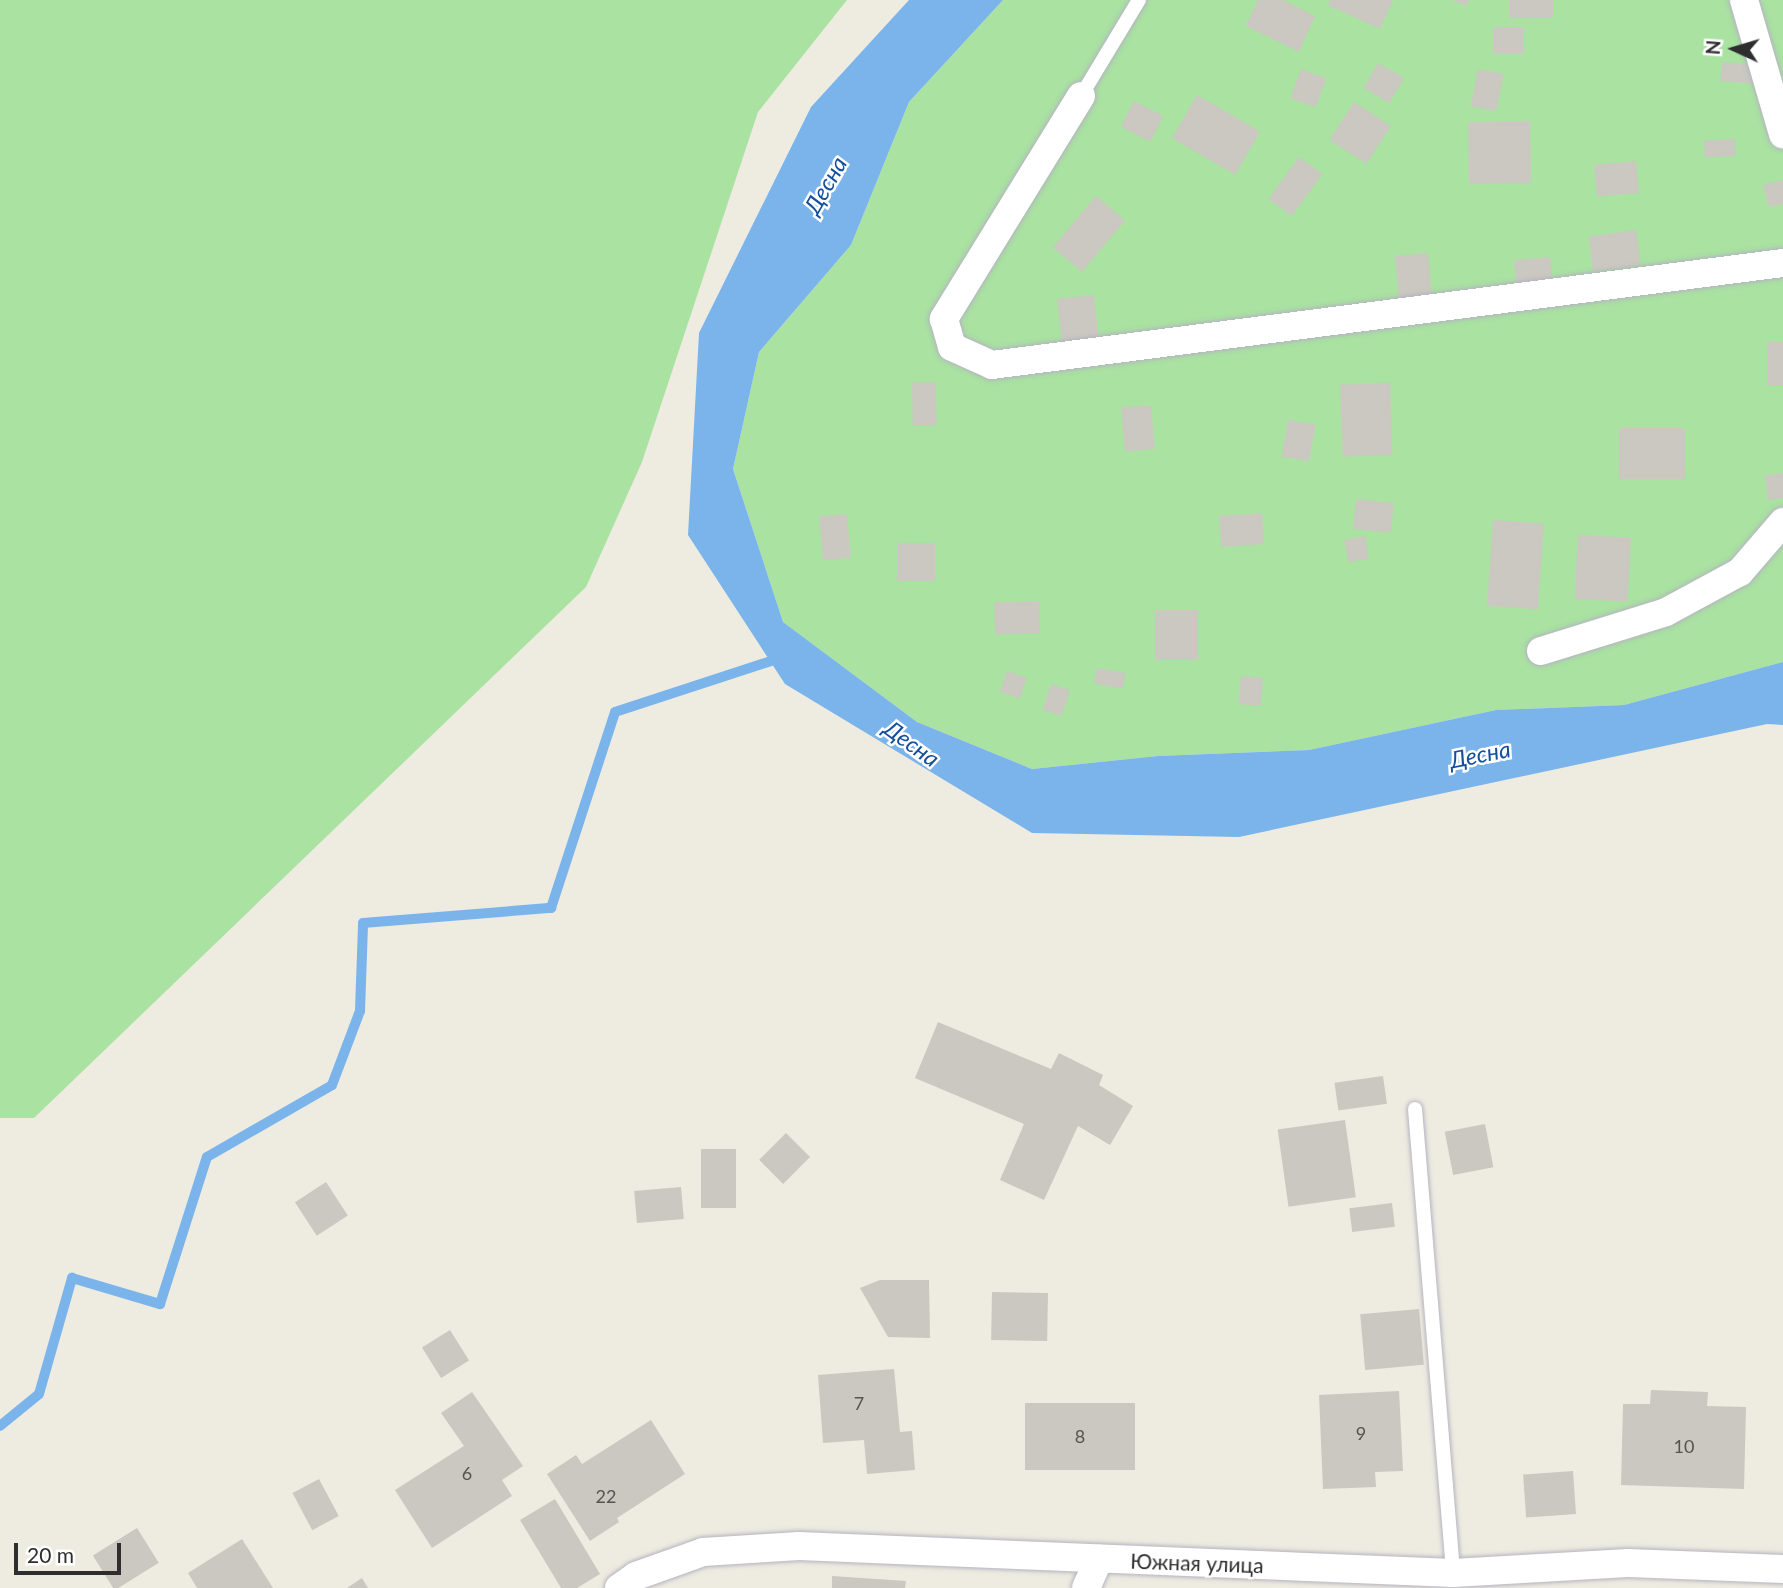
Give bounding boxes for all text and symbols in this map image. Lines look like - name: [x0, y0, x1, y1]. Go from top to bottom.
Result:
- north arrow: [1699, 14, 1769, 84]
- text: N: [1701, 39, 1725, 56]
- water label: Десна: [798, 152, 852, 218]
- water label: Десна: [879, 714, 945, 772]
- water label: Десна: [1447, 735, 1513, 773]
- house number: 7: [854, 1392, 864, 1414]
- house number: 9: [1356, 1422, 1366, 1444]
- house number: 8: [1075, 1425, 1085, 1447]
- house number: 10: [1674, 1435, 1694, 1457]
- house number: 6: [462, 1462, 472, 1484]
- house number: 22: [596, 1485, 616, 1507]
- scale bar: [18, 1528, 124, 1572]
- text: 20 m: [27, 1542, 74, 1567]
- street label: Южная улица: [1130, 1548, 1264, 1578]

